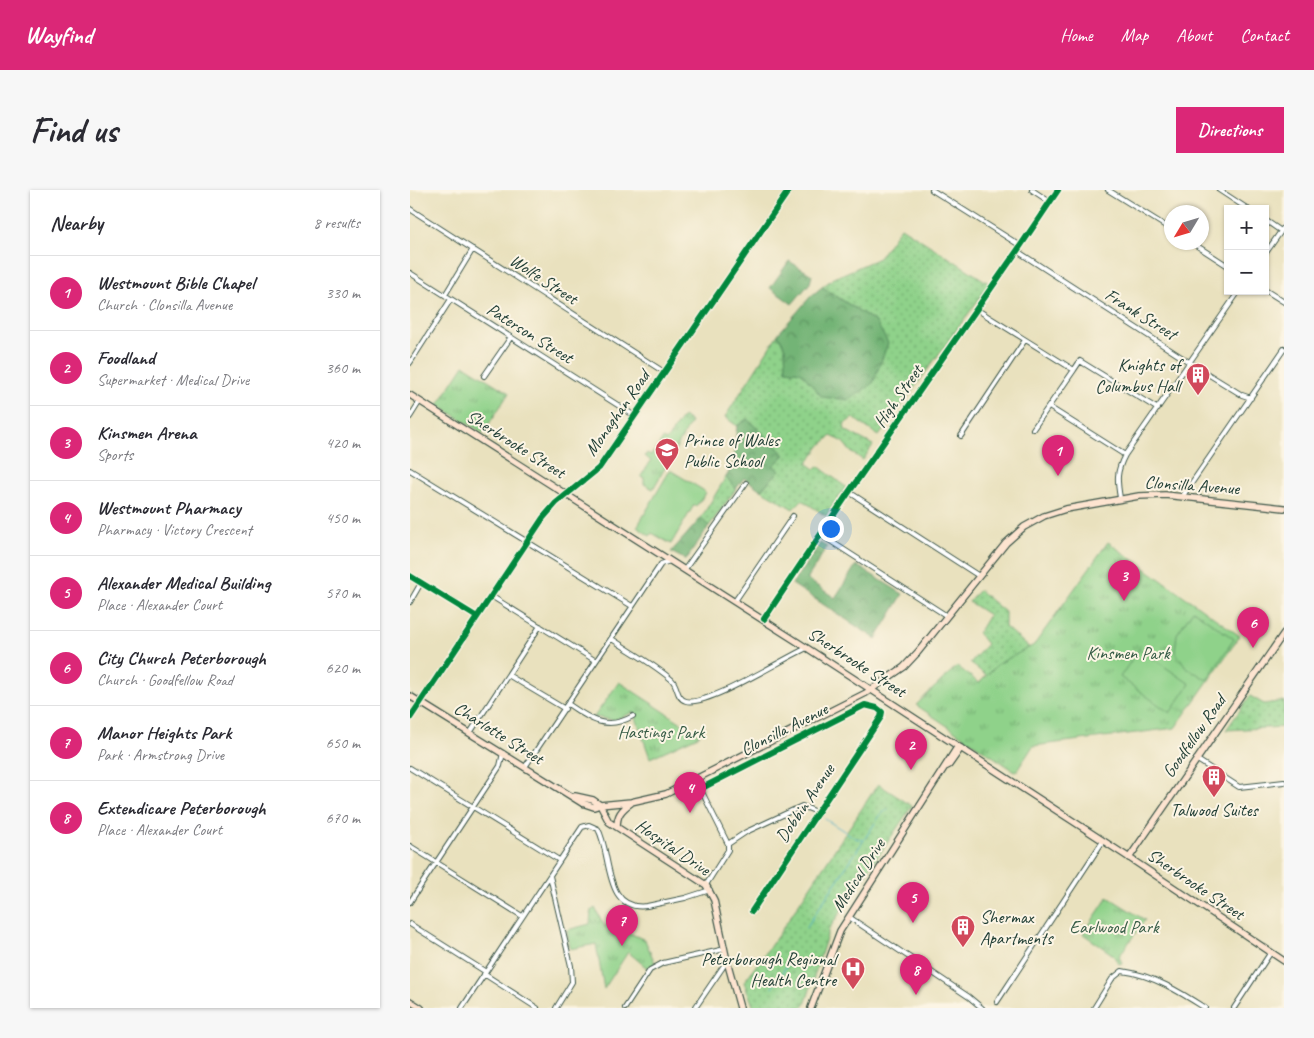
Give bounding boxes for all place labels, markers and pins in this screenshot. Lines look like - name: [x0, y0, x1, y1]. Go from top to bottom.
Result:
- place label: Knights of Columbus Hall: [1095, 354, 1185, 397]
- building icon: Knights of Columbus Hall: [1185, 362, 1211, 396]
- place label: Prince of Wales Public School: [684, 429, 781, 472]
- pin: 1: [1042, 435, 1074, 476]
- school or university icon: Prince of Wales Public School: [654, 437, 680, 471]
- pin: 3: [1108, 560, 1140, 601]
- pin: 6: [1237, 607, 1269, 648]
- pin: 2: [895, 729, 927, 770]
- building icon: Talwood Suites: [1201, 764, 1227, 798]
- pin: 4: [674, 772, 706, 813]
- place label: Talwood Suites: [1170, 799, 1260, 821]
- pin: 5: [897, 882, 929, 923]
- pin: 7: [606, 905, 638, 946]
- place label: Shermax Apartments: [980, 906, 1054, 949]
- building icon: Shermax Apartments: [950, 914, 976, 948]
- place label: Peterborough Regional Health Centre: [701, 948, 839, 991]
- pin: 8: [900, 954, 932, 995]
- hospital icon: Peterborough Regional Health Centre: [840, 956, 866, 990]

